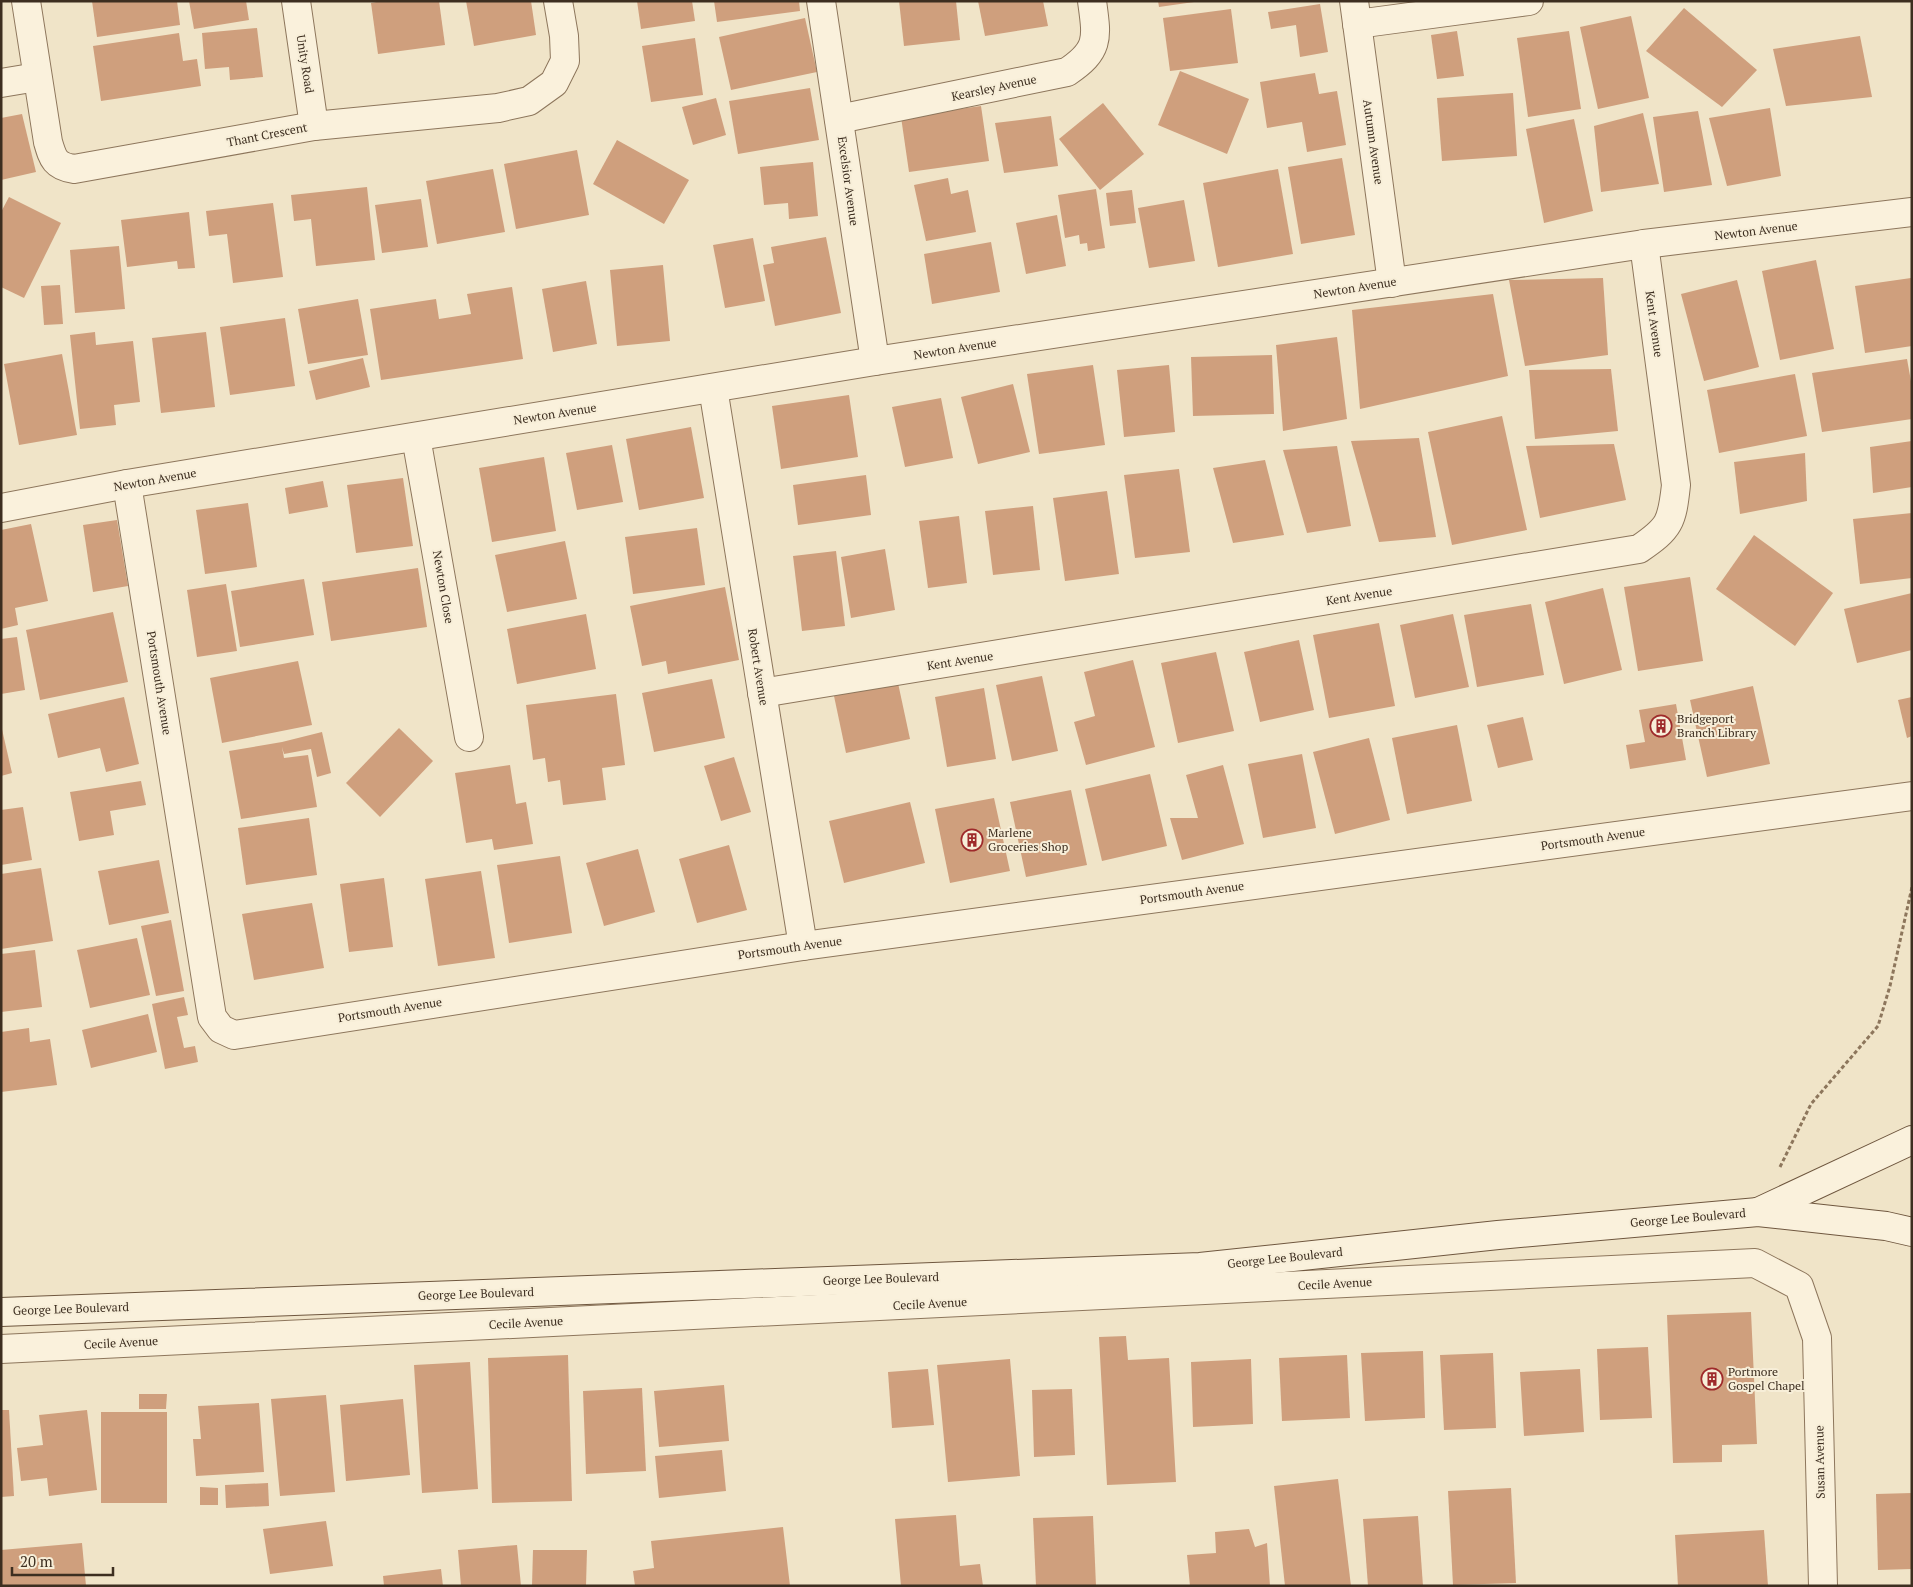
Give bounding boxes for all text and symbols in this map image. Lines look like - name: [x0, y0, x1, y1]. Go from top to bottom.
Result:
- street label: Unity Road: [293, 34, 318, 95]
- street label: Kearsley Avenue: [950, 71, 1038, 104]
- street label: Autumn Avenue: [1360, 98, 1387, 186]
- street label: Thant Crescent: [225, 119, 309, 150]
- street label: Excelsior Avenue: [835, 135, 862, 227]
- street label: Newton Avenue: [1713, 218, 1798, 243]
- street label: Newton Avenue: [1312, 274, 1397, 301]
- street label: Kent Avenue: [1642, 290, 1667, 358]
- street label: Newton Avenue: [912, 335, 997, 362]
- street label: Newton Avenue: [512, 400, 597, 427]
- street label: Newton Avenue: [112, 465, 197, 494]
- street label: Newton Close: [430, 549, 457, 625]
- street label: Kent Avenue: [1325, 583, 1393, 608]
- street label: Robert Avenue: [745, 627, 772, 706]
- street label: Portsmouth Avenue: [144, 630, 175, 736]
- street label: Kent Avenue: [926, 648, 994, 673]
- place label: Bridgeport Branch Library: [1677, 711, 1757, 740]
- building icon: Bridgeport Branch Library: [1649, 714, 1673, 738]
- street label: Portsmouth Avenue: [1540, 824, 1646, 853]
- place label: Marlene Groceries Shop: [988, 825, 1068, 854]
- building icon: Marlene Groceries Shop: [960, 828, 984, 852]
- street label: Portsmouth Avenue: [1139, 878, 1245, 907]
- street label: Portsmouth Avenue: [737, 933, 843, 962]
- street label: Portsmouth Avenue: [337, 994, 443, 1025]
- street label: George Lee Boulevard: [1629, 1205, 1747, 1230]
- street label: George Lee Boulevard: [1226, 1244, 1344, 1271]
- street label: George Lee Boulevard: [823, 1269, 940, 1288]
- street label: Cecile Avenue: [1297, 1274, 1372, 1293]
- street label: George Lee Boulevard: [418, 1284, 535, 1303]
- street label: Cecile Avenue: [892, 1294, 967, 1313]
- street label: George Lee Boulevard: [13, 1299, 130, 1318]
- street label: Cecile Avenue: [488, 1313, 563, 1332]
- street label: Cecile Avenue: [83, 1333, 158, 1352]
- place label: Portmore Gospel Chapel: [1728, 1364, 1805, 1393]
- building icon: Portmore Gospel Chapel: [1700, 1367, 1724, 1391]
- street label: Susan Avenue: [1811, 1425, 1828, 1499]
- scale bar: [12, 1544, 114, 1576]
- text: 20 m: [20, 1551, 53, 1571]

